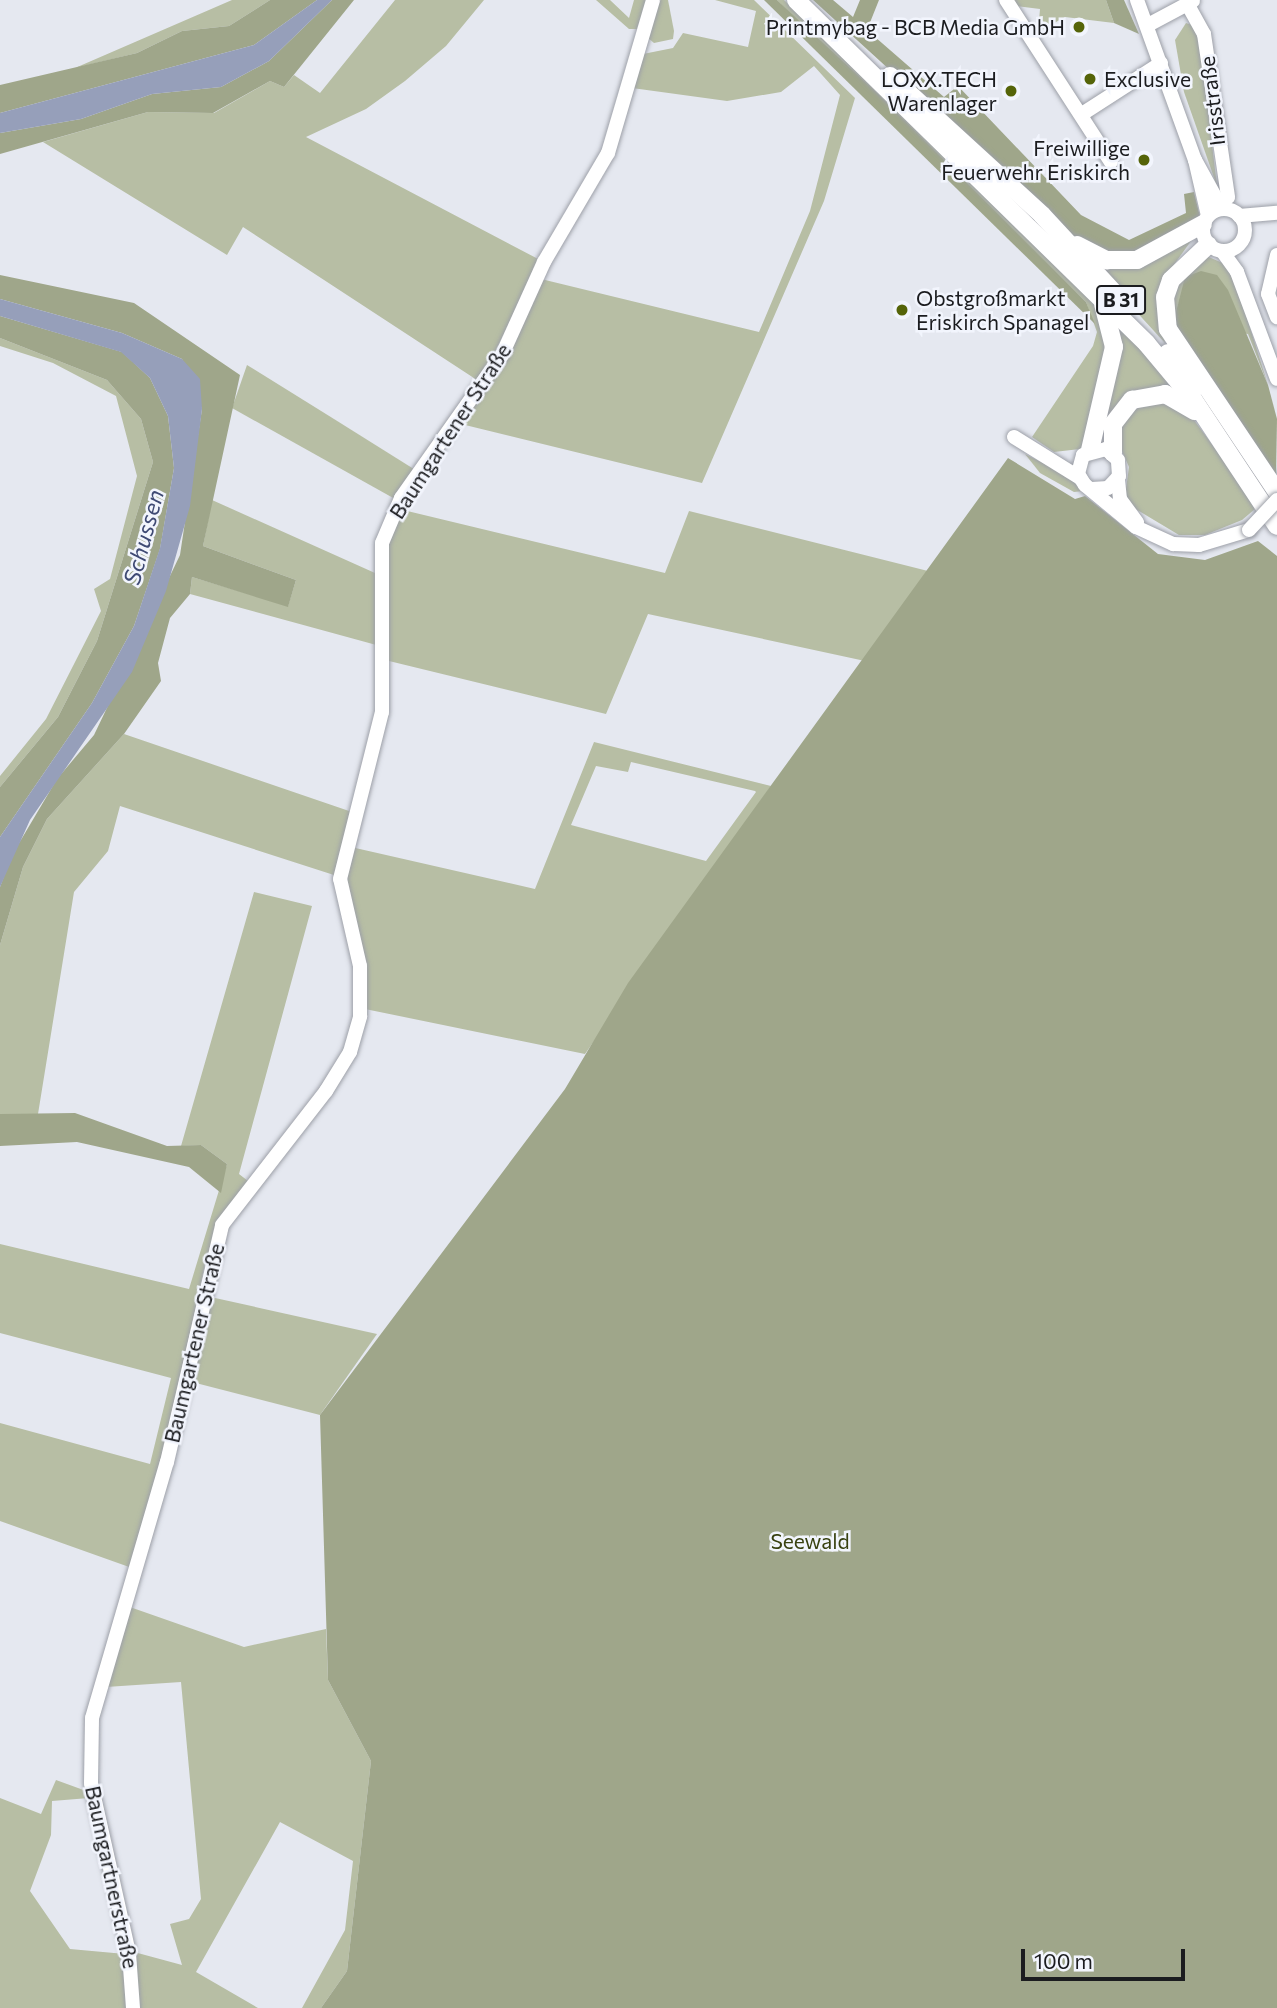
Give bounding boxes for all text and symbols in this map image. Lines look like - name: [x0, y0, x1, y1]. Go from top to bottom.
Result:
- place label: Printmybag - BCB Media GmbH: [766, 14, 1065, 40]
- marker: Printmybag - BCB Media GmbH: [1071, 19, 1087, 35]
- street label: Irisstraße: [1194, 55, 1230, 147]
- place label: LOXX.TECH Warenlager: [881, 66, 997, 116]
- place label: Exclusive: [1104, 66, 1191, 92]
- marker: Exclusive: [1082, 71, 1098, 87]
- marker: LOXX.TECH Warenlager: [1003, 83, 1019, 99]
- place label: Freiwillige Feuerwehr Eriskirch: [941, 135, 1130, 185]
- marker: Freiwillige Feuerwehr Eriskirch: [1136, 152, 1152, 168]
- road number: B 31: [1095, 284, 1147, 316]
- place label: Obstgroßmarkt Eriskirch Spanagel: [916, 285, 1089, 335]
- marker: Obstgroßmarkt Eriskirch Spanagel: [894, 302, 910, 318]
- street label: Baumgartener Straße: [384, 339, 516, 523]
- water label: Schussen: [117, 487, 169, 587]
- street label: Baumgartener Straße: [159, 1241, 229, 1445]
- park label: Seewald: [770, 1528, 850, 1554]
- street label: Baumgartnerstraße: [80, 1783, 144, 1971]
- scale bar: [1025, 1934, 1190, 1978]
- text: 100 m: [1034, 1948, 1093, 1973]

